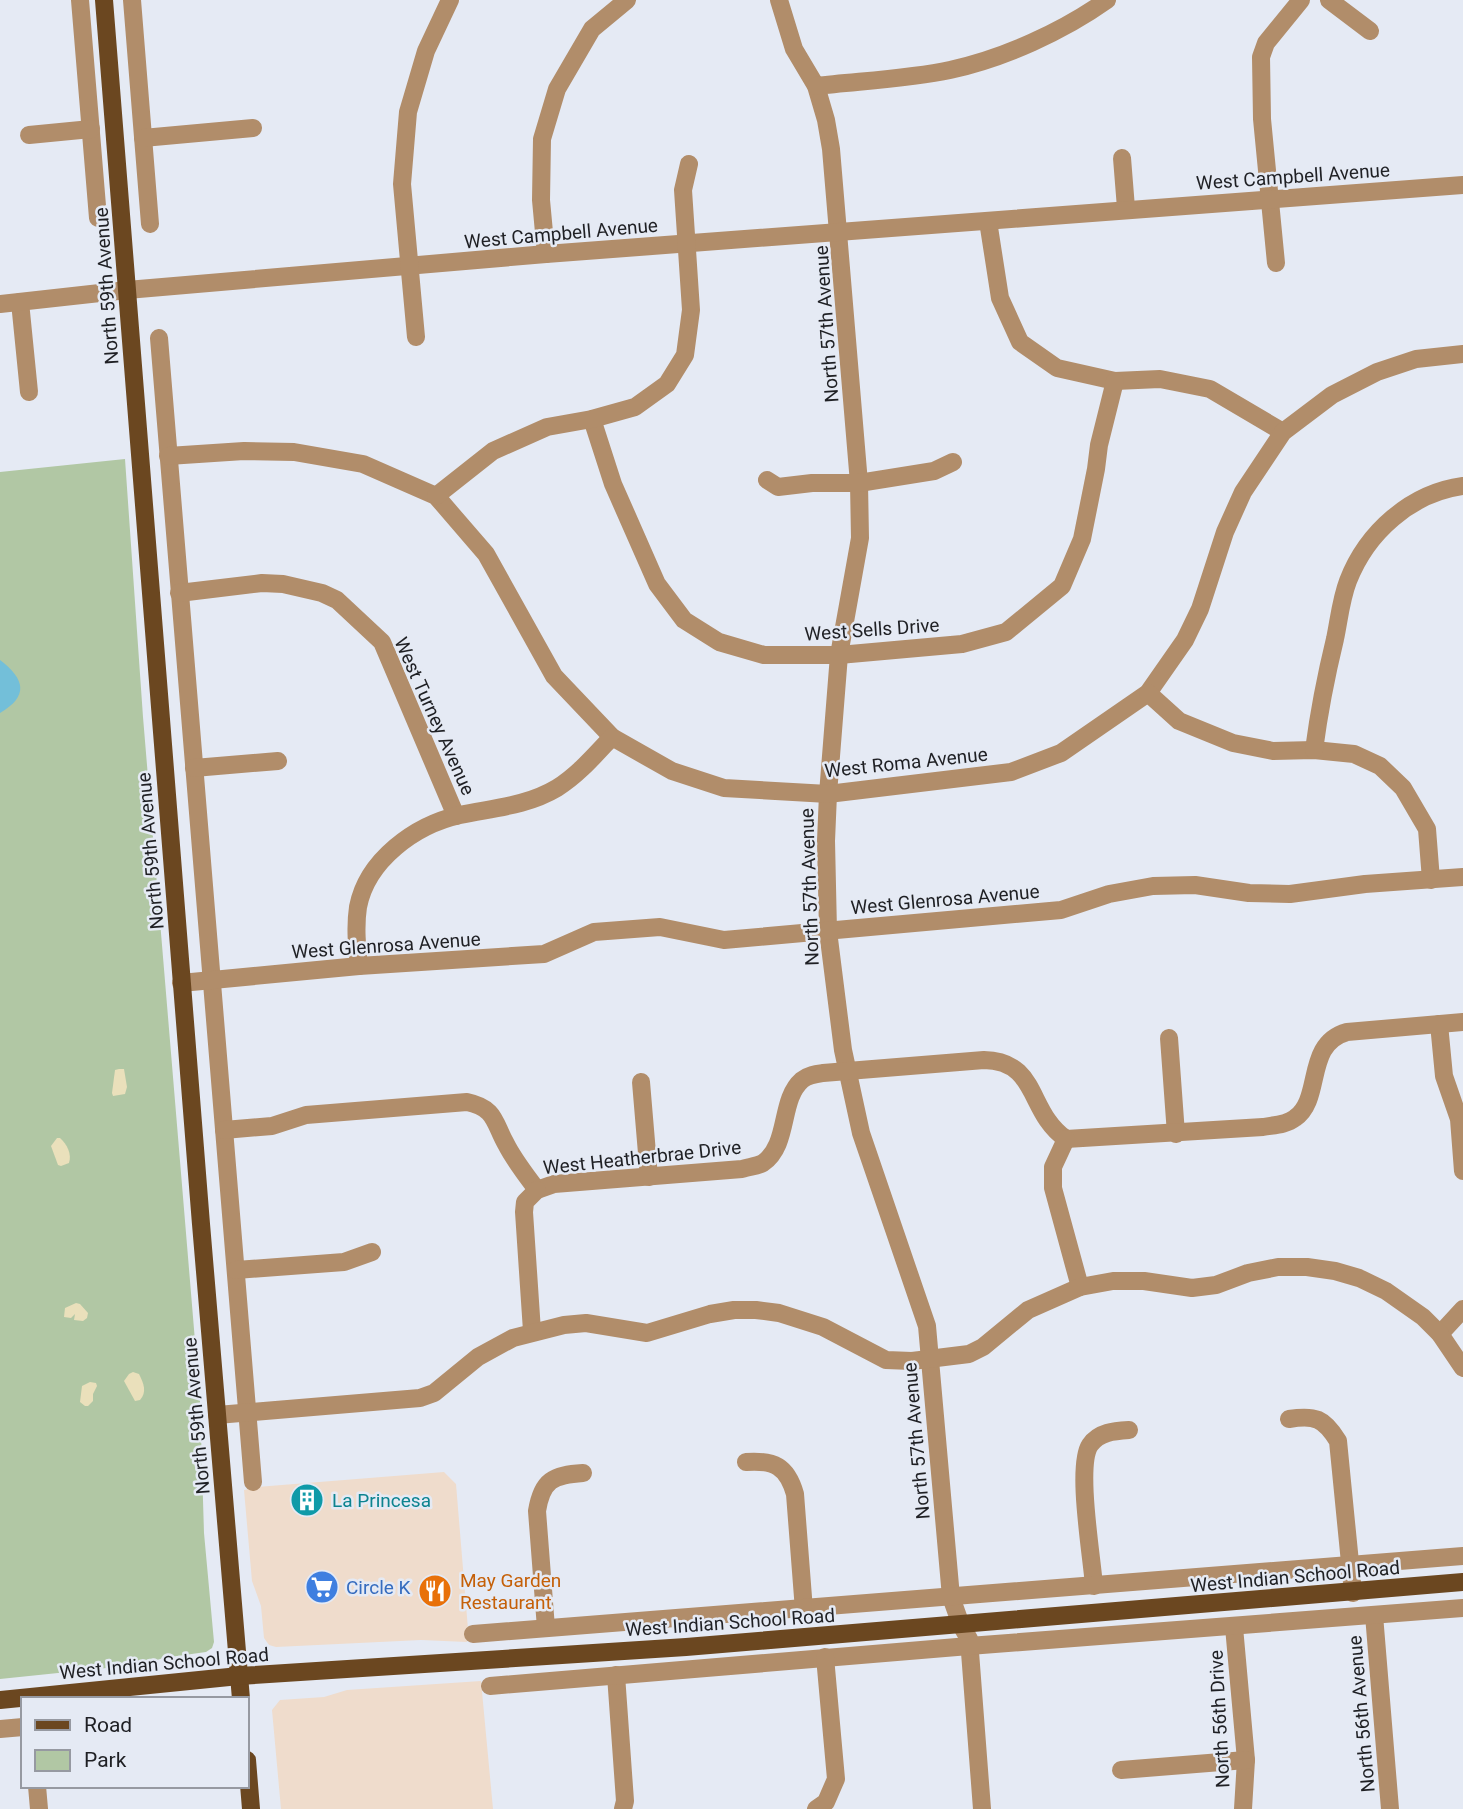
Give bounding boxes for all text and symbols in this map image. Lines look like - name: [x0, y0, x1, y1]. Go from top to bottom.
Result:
- street label: West Campbell Avenue: [1195, 158, 1391, 195]
- street label: North 59th Avenue: [90, 207, 123, 365]
- street label: West Campbell Avenue: [463, 214, 659, 253]
- street label: North 57th Avenue: [810, 245, 843, 403]
- street label: West Sells Drive: [804, 613, 940, 646]
- street label: West Turney Avenue: [389, 634, 480, 799]
- street label: West Roma Avenue: [823, 743, 989, 782]
- street label: North 59th Avenue: [132, 771, 169, 930]
- street label: North 57th Avenue: [795, 808, 824, 966]
- street label: West Glenrosa Avenue: [850, 880, 1040, 919]
- street label: West Glenrosa Avenue: [291, 927, 481, 964]
- street label: West Heatherbrae Drive: [542, 1136, 742, 1179]
- street label: North 59th Avenue: [178, 1336, 215, 1495]
- street label: North 57th Avenue: [898, 1361, 935, 1520]
- building icon: La Princesa: [288, 1481, 326, 1519]
- place label: La Princesa: [332, 1489, 431, 1512]
- street label: West Indian School Road: [1189, 1556, 1401, 1597]
- supermarket icon: Circle K: [303, 1568, 341, 1606]
- place label: May Garden Restaurant: [460, 1569, 561, 1614]
- restaurant icon: May Garden Restaurant: [416, 1572, 454, 1610]
- place label: Circle K: [346, 1576, 411, 1599]
- street label: West Indian School Road: [624, 1604, 836, 1641]
- street label: North 56th Avenue: [1343, 1634, 1380, 1793]
- street label: West Indian School Road: [58, 1643, 270, 1684]
- street label: North 56th Drive: [1204, 1649, 1235, 1789]
- legend: [21, 1697, 248, 1788]
- text: Road: [84, 1713, 132, 1737]
- text: Park: [84, 1748, 127, 1772]

